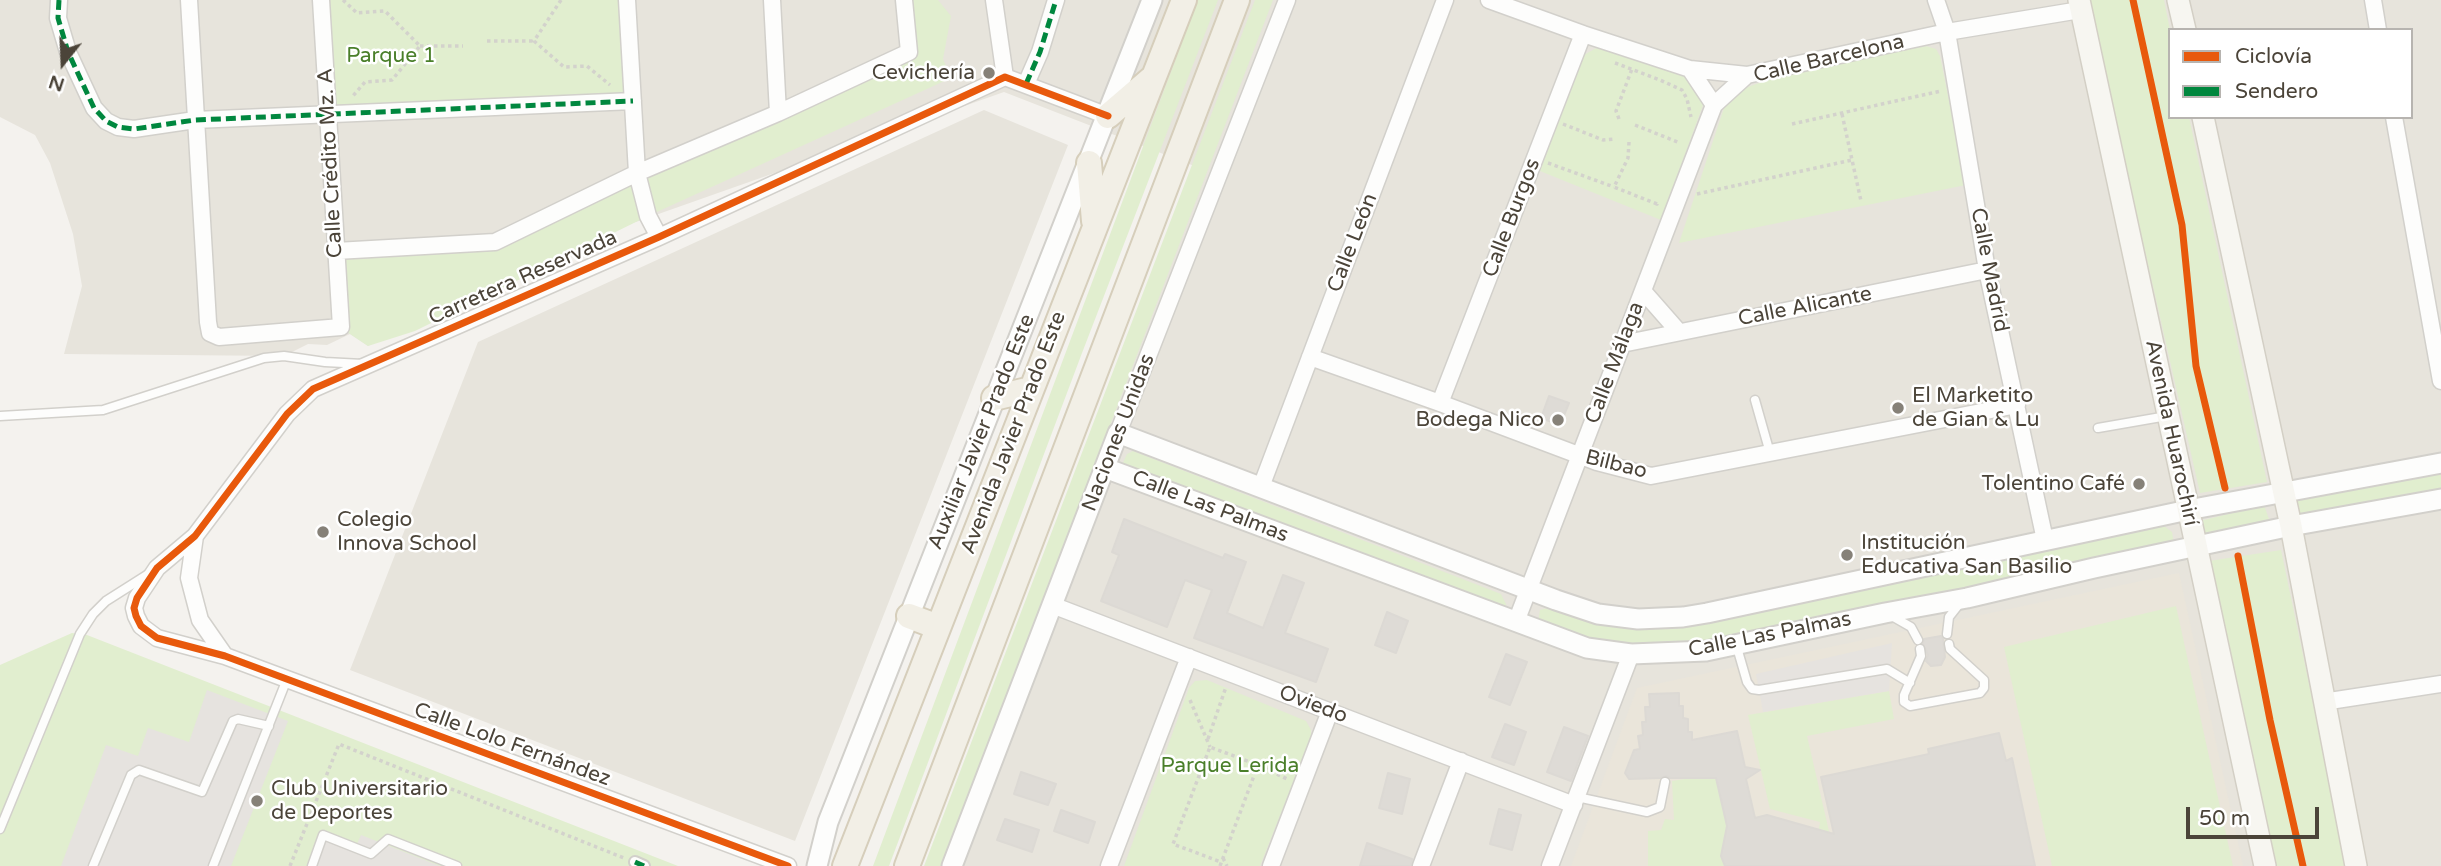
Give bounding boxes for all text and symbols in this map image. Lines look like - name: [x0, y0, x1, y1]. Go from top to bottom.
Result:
- north arrow: [28, 28, 98, 98]
- legend: [2168, 28, 2413, 119]
- street label: Calle Barcelona: [1751, 29, 1907, 89]
- park label: Parque 1: [346, 43, 436, 69]
- text: Ciclovía: [2235, 44, 2312, 69]
- place label: Cevichería: [872, 60, 975, 86]
- marker: Cevichería: [981, 65, 997, 81]
- street label: Calle Crédito Mz. A: [313, 67, 349, 259]
- text: N: [46, 70, 67, 96]
- text: Sendero: [2235, 79, 2318, 104]
- street label: Calle Burgos: [1478, 155, 1546, 281]
- street label: Calle León: [1323, 190, 1383, 296]
- street label: Calle Madrid: [1965, 206, 2013, 334]
- street label: Carretera Reservada: [425, 225, 621, 331]
- street label: Calle Alicante: [1736, 282, 1874, 332]
- street label: Calle Málaga: [1580, 299, 1650, 427]
- street label: Avenida Javier Prado Este: [956, 308, 1072, 558]
- street label: Auxiliar Javier Prado Este: [923, 311, 1041, 553]
- street label: Avenida Huarochirí: [2139, 338, 2203, 528]
- street label: Naciones Unidas: [1077, 351, 1161, 515]
- place label: El Marketito de Gian & Lu: [1912, 383, 2039, 433]
- marker: El Marketito de Gian & Lu: [1890, 400, 1906, 416]
- place label: Bodega Nico: [1415, 407, 1544, 433]
- marker: Bodega Nico: [1550, 412, 1566, 428]
- street label: Bilbao: [1583, 445, 1649, 485]
- street label: Calle Las Palmas: [1128, 466, 1292, 548]
- place label: Tolentino Café: [1981, 471, 2125, 497]
- marker: Tolentino Café: [2131, 476, 2147, 492]
- place label: Colegio Innova School: [337, 507, 477, 557]
- marker: Colegio Innova School: [315, 524, 331, 540]
- place label: Institución Educativa San Basilio: [1861, 530, 2072, 580]
- marker: Institución Educativa San Basilio: [1839, 547, 1855, 563]
- street label: Calle Las Palmas: [1686, 607, 1854, 663]
- street label: Oviedo: [1275, 680, 1351, 730]
- street label: Calle Lolo Fernández: [410, 698, 614, 792]
- park label: Parque Lerida: [1161, 753, 1299, 779]
- place label: Club Universitario de Deportes: [271, 776, 448, 826]
- scale bar: [2189, 792, 2322, 836]
- marker: Club Universitario de Deportes: [249, 793, 265, 809]
- text: 50 m: [2199, 806, 2250, 831]

